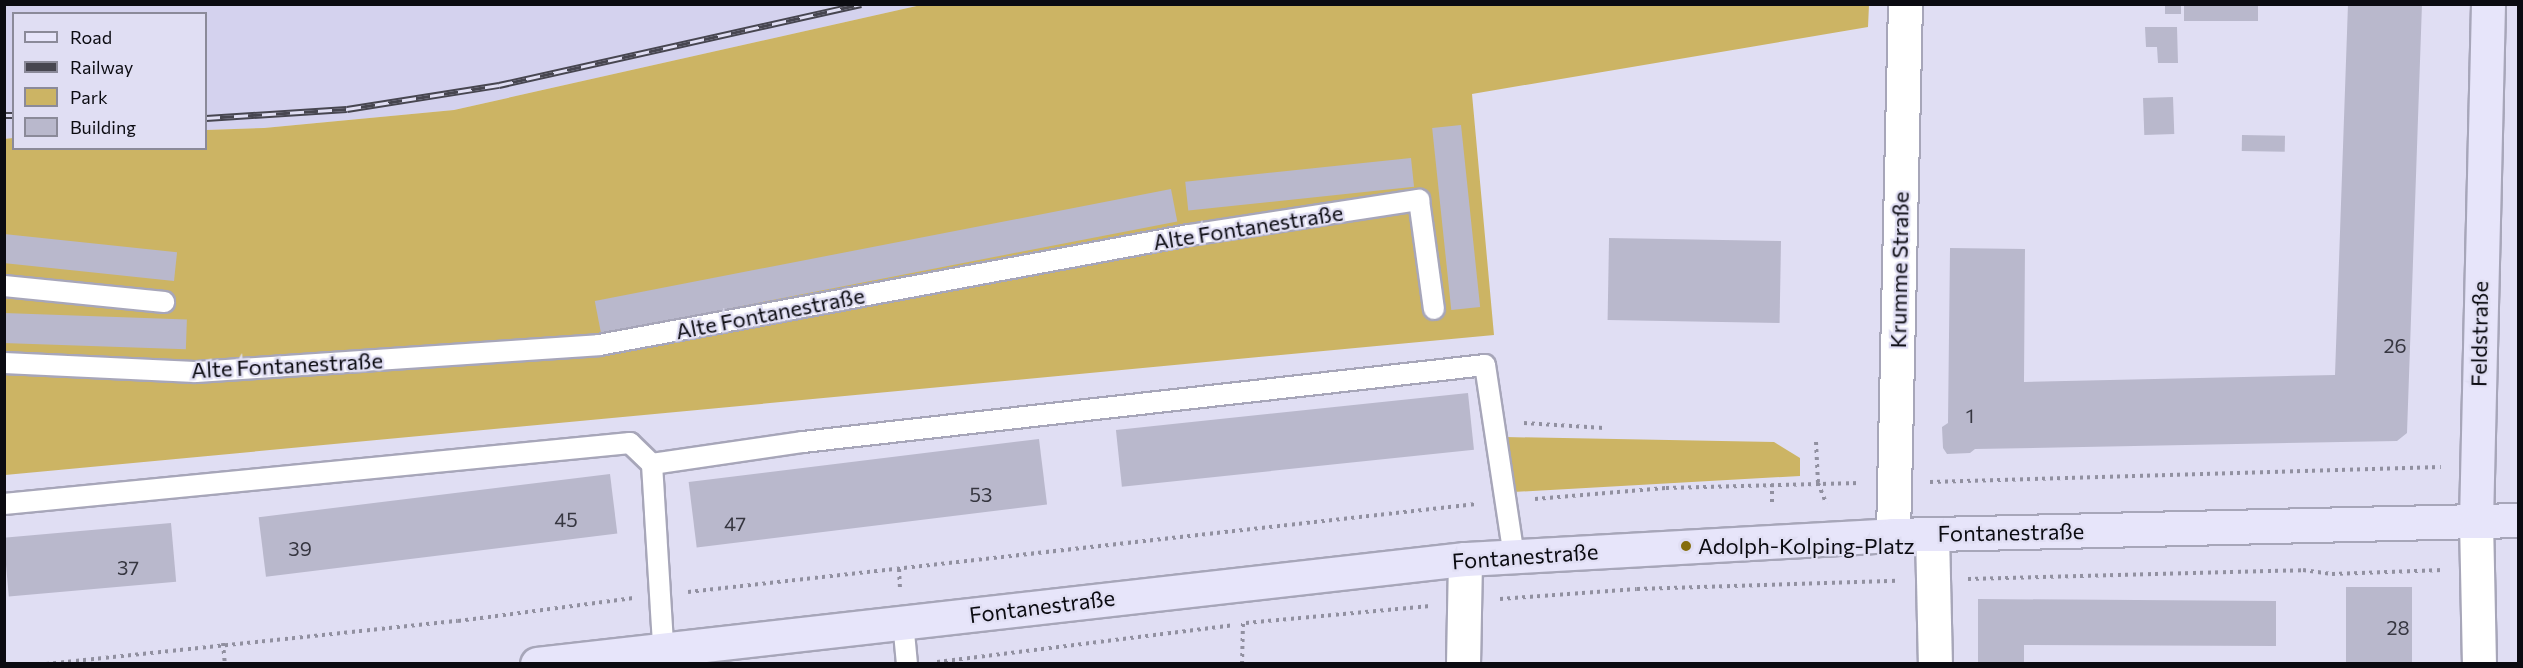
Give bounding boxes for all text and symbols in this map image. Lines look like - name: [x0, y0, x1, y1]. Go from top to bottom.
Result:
- legend: [12, 12, 207, 150]
- text: Road: [70, 26, 112, 48]
- text: Railway: [70, 56, 133, 78]
- text: Park: [70, 86, 108, 108]
- text: Building: [70, 116, 136, 138]
- street label: Krumme Straße: [1884, 191, 1914, 349]
- street label: Alte Fontanestraße: [1151, 199, 1345, 255]
- street label: Feldstraße: [2465, 281, 2493, 387]
- street label: Alte Fontanestraße: [673, 282, 867, 344]
- house number: 26: [2383, 333, 2407, 357]
- street label: Alte Fontanestraße: [190, 347, 384, 383]
- house number: 1: [1966, 403, 1974, 427]
- house number: 53: [970, 482, 992, 506]
- house number: 45: [554, 507, 578, 531]
- house number: 47: [724, 511, 746, 535]
- street label: Fontanestraße: [1937, 518, 2085, 546]
- place label: Adolph-Kolping-Platz: [1698, 533, 1915, 559]
- house number: 39: [288, 536, 312, 560]
- street label: Fontanestraße: [1451, 538, 1599, 574]
- marker: Adolph-Kolping-Platz: [1679, 539, 1693, 553]
- house number: 37: [117, 555, 139, 579]
- street label: Fontanestraße: [968, 584, 1116, 628]
- house number: 28: [2386, 615, 2410, 639]

